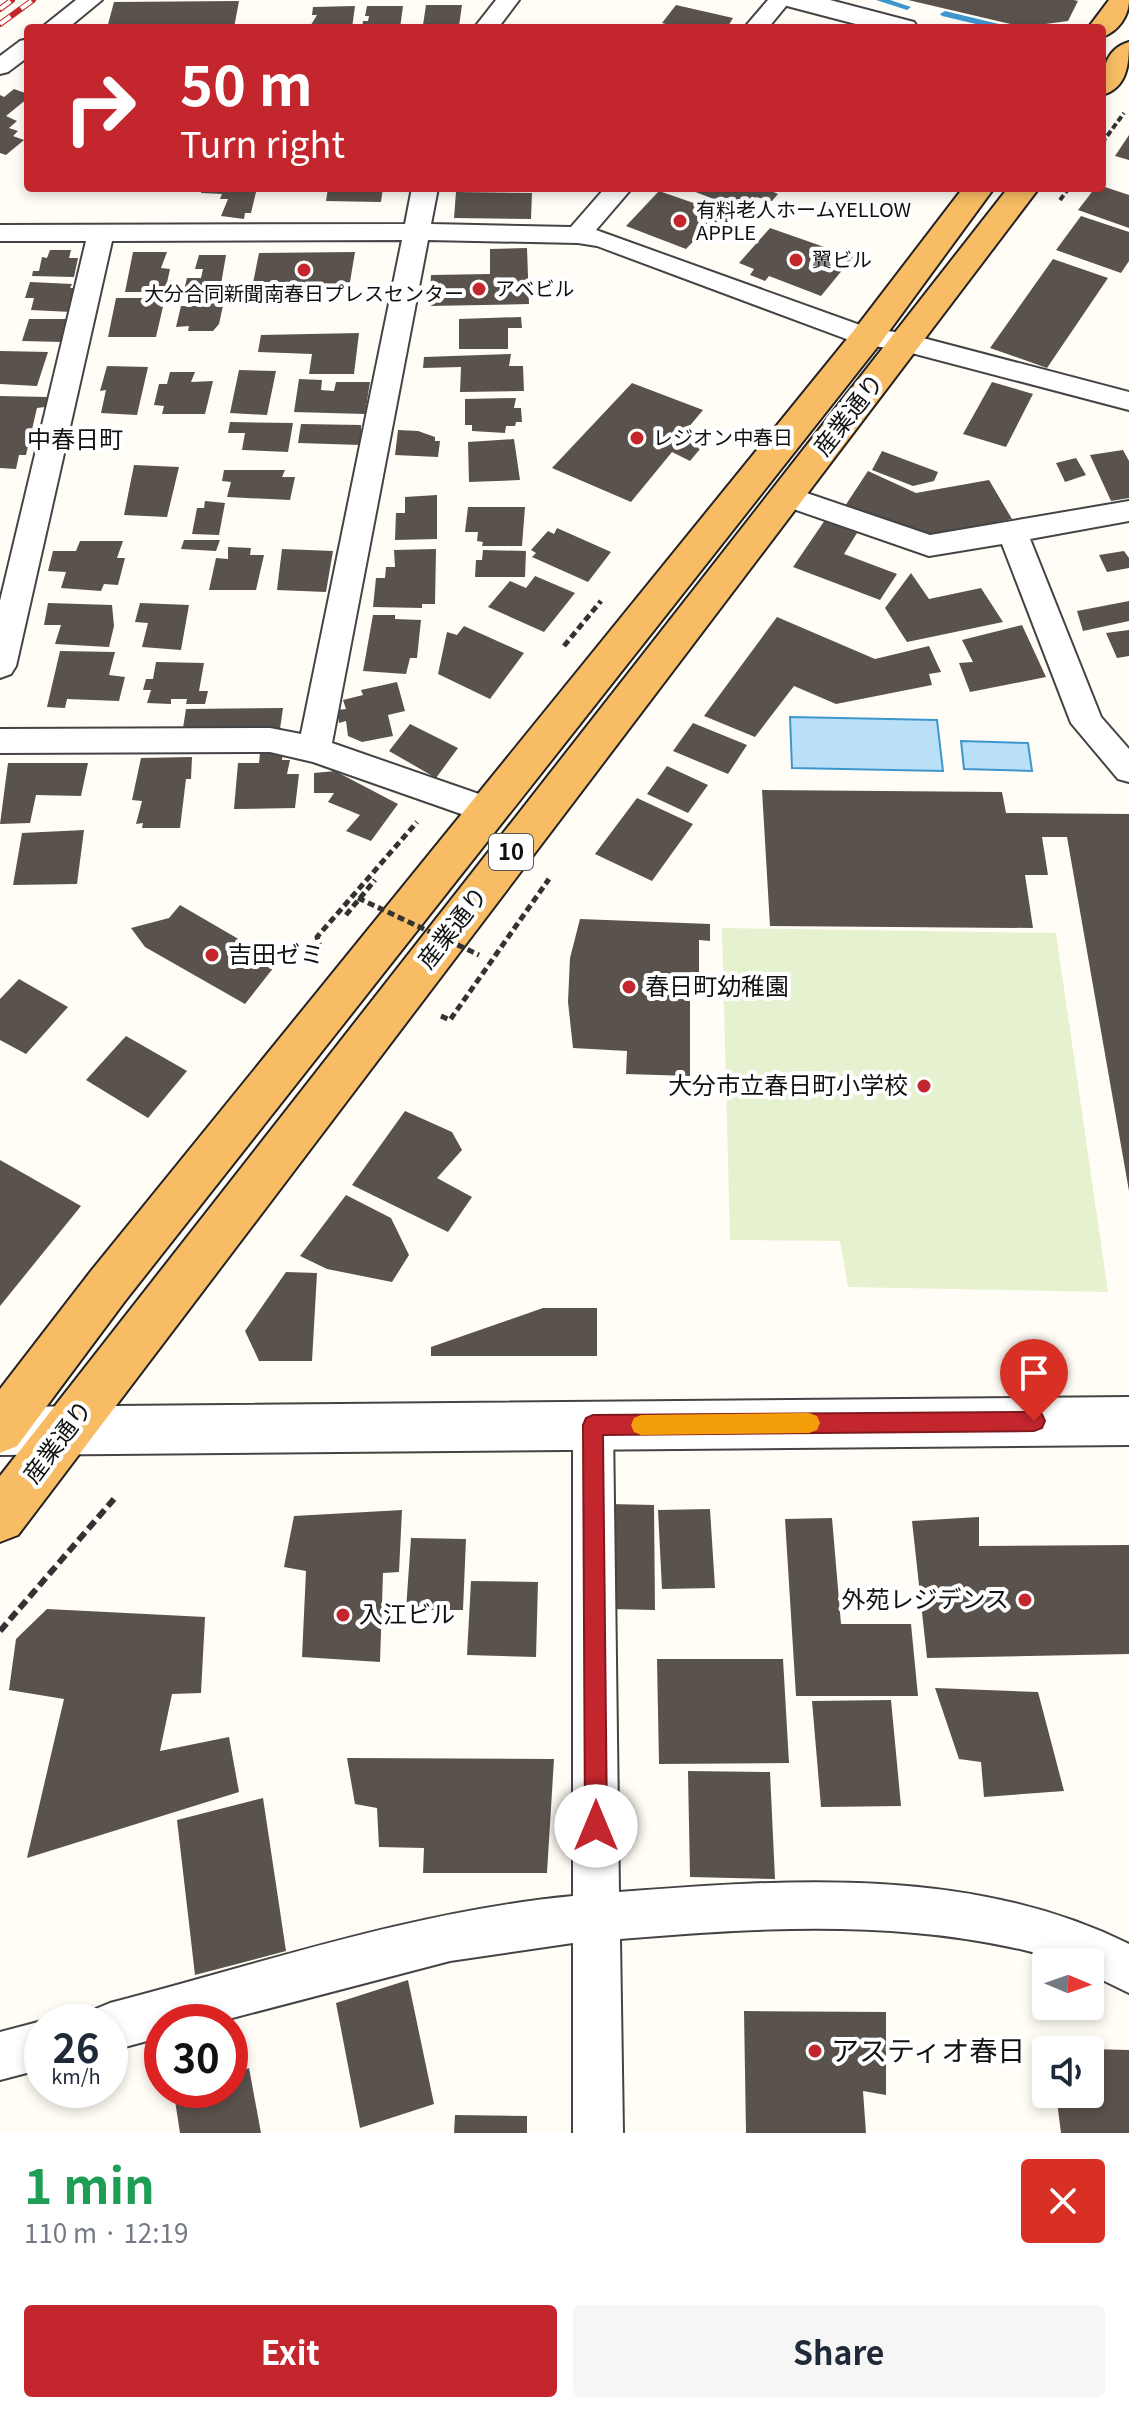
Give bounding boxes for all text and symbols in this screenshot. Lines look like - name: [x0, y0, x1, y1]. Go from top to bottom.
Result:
- text: 50 m: [180, 41, 313, 122]
- icon: right: [48, 56, 152, 160]
- text: Turn right: [180, 116, 345, 168]
- place label: 有料老人ホームYELLOW APPLE: [696, 194, 912, 246]
- marker: 有料老人ホームYELLOW APPLE: [671, 212, 689, 230]
- place label: 翼ビル: [812, 244, 872, 273]
- marker: 翼ビル: [787, 251, 805, 269]
- marker: 大分合同新聞南春日プレスセンター: [295, 261, 313, 279]
- place label: アベビル: [495, 273, 575, 302]
- place label: 大分合同新聞南春日プレスセンター: [144, 278, 464, 307]
- marker: アベビル: [470, 280, 488, 298]
- street label: 産業通り: [804, 365, 890, 462]
- district label: 中春日町: [27, 420, 123, 455]
- place label: レジオン中春日: [653, 422, 793, 451]
- marker: レジオン中春日: [628, 429, 646, 447]
- road number: 10: [489, 834, 533, 870]
- street label: 産業通り: [408, 878, 494, 975]
- place label: 吉田ゼミ: [228, 935, 324, 970]
- marker: 吉田ゼミ: [203, 946, 221, 964]
- place label: 春日町幼稚園: [645, 967, 789, 1002]
- marker: 春日町幼稚園: [620, 978, 638, 996]
- place label: 大分市立春日町小学校: [668, 1066, 908, 1101]
- marker: 大分市立春日町小学校: [915, 1077, 933, 1095]
- pin: [1000, 1339, 1068, 1421]
- icon: arrive: [1012, 1351, 1056, 1395]
- street label: 産業通り: [13, 1392, 99, 1489]
- place label: 外苑レジデンス: [841, 1580, 1009, 1615]
- marker: 外苑レジデンス: [1016, 1591, 1034, 1609]
- place label: 入江ビル: [359, 1595, 455, 1630]
- marker: 入江ビル: [334, 1606, 352, 1624]
- position arrow: [554, 1784, 638, 1868]
- north arrow: [1032, 1948, 1104, 2020]
- map controls: [1032, 1948, 1104, 2108]
- speed limit sign: 30: [144, 2004, 248, 2108]
- text: 26: [52, 2017, 100, 2075]
- place label: アスティオ春日: [831, 2029, 1025, 2069]
- button: sound: [1032, 2036, 1104, 2108]
- marker: アスティオ春日: [806, 2042, 824, 2060]
- text: km/h: [51, 2061, 101, 2090]
- text: 1 min: [24, 2148, 155, 2218]
- button: close: [1021, 2159, 1105, 2243]
- text: 110 m · 12:19: [24, 2213, 188, 2250]
- button: Exit: [24, 2305, 557, 2397]
- button: Share: [573, 2305, 1105, 2397]

